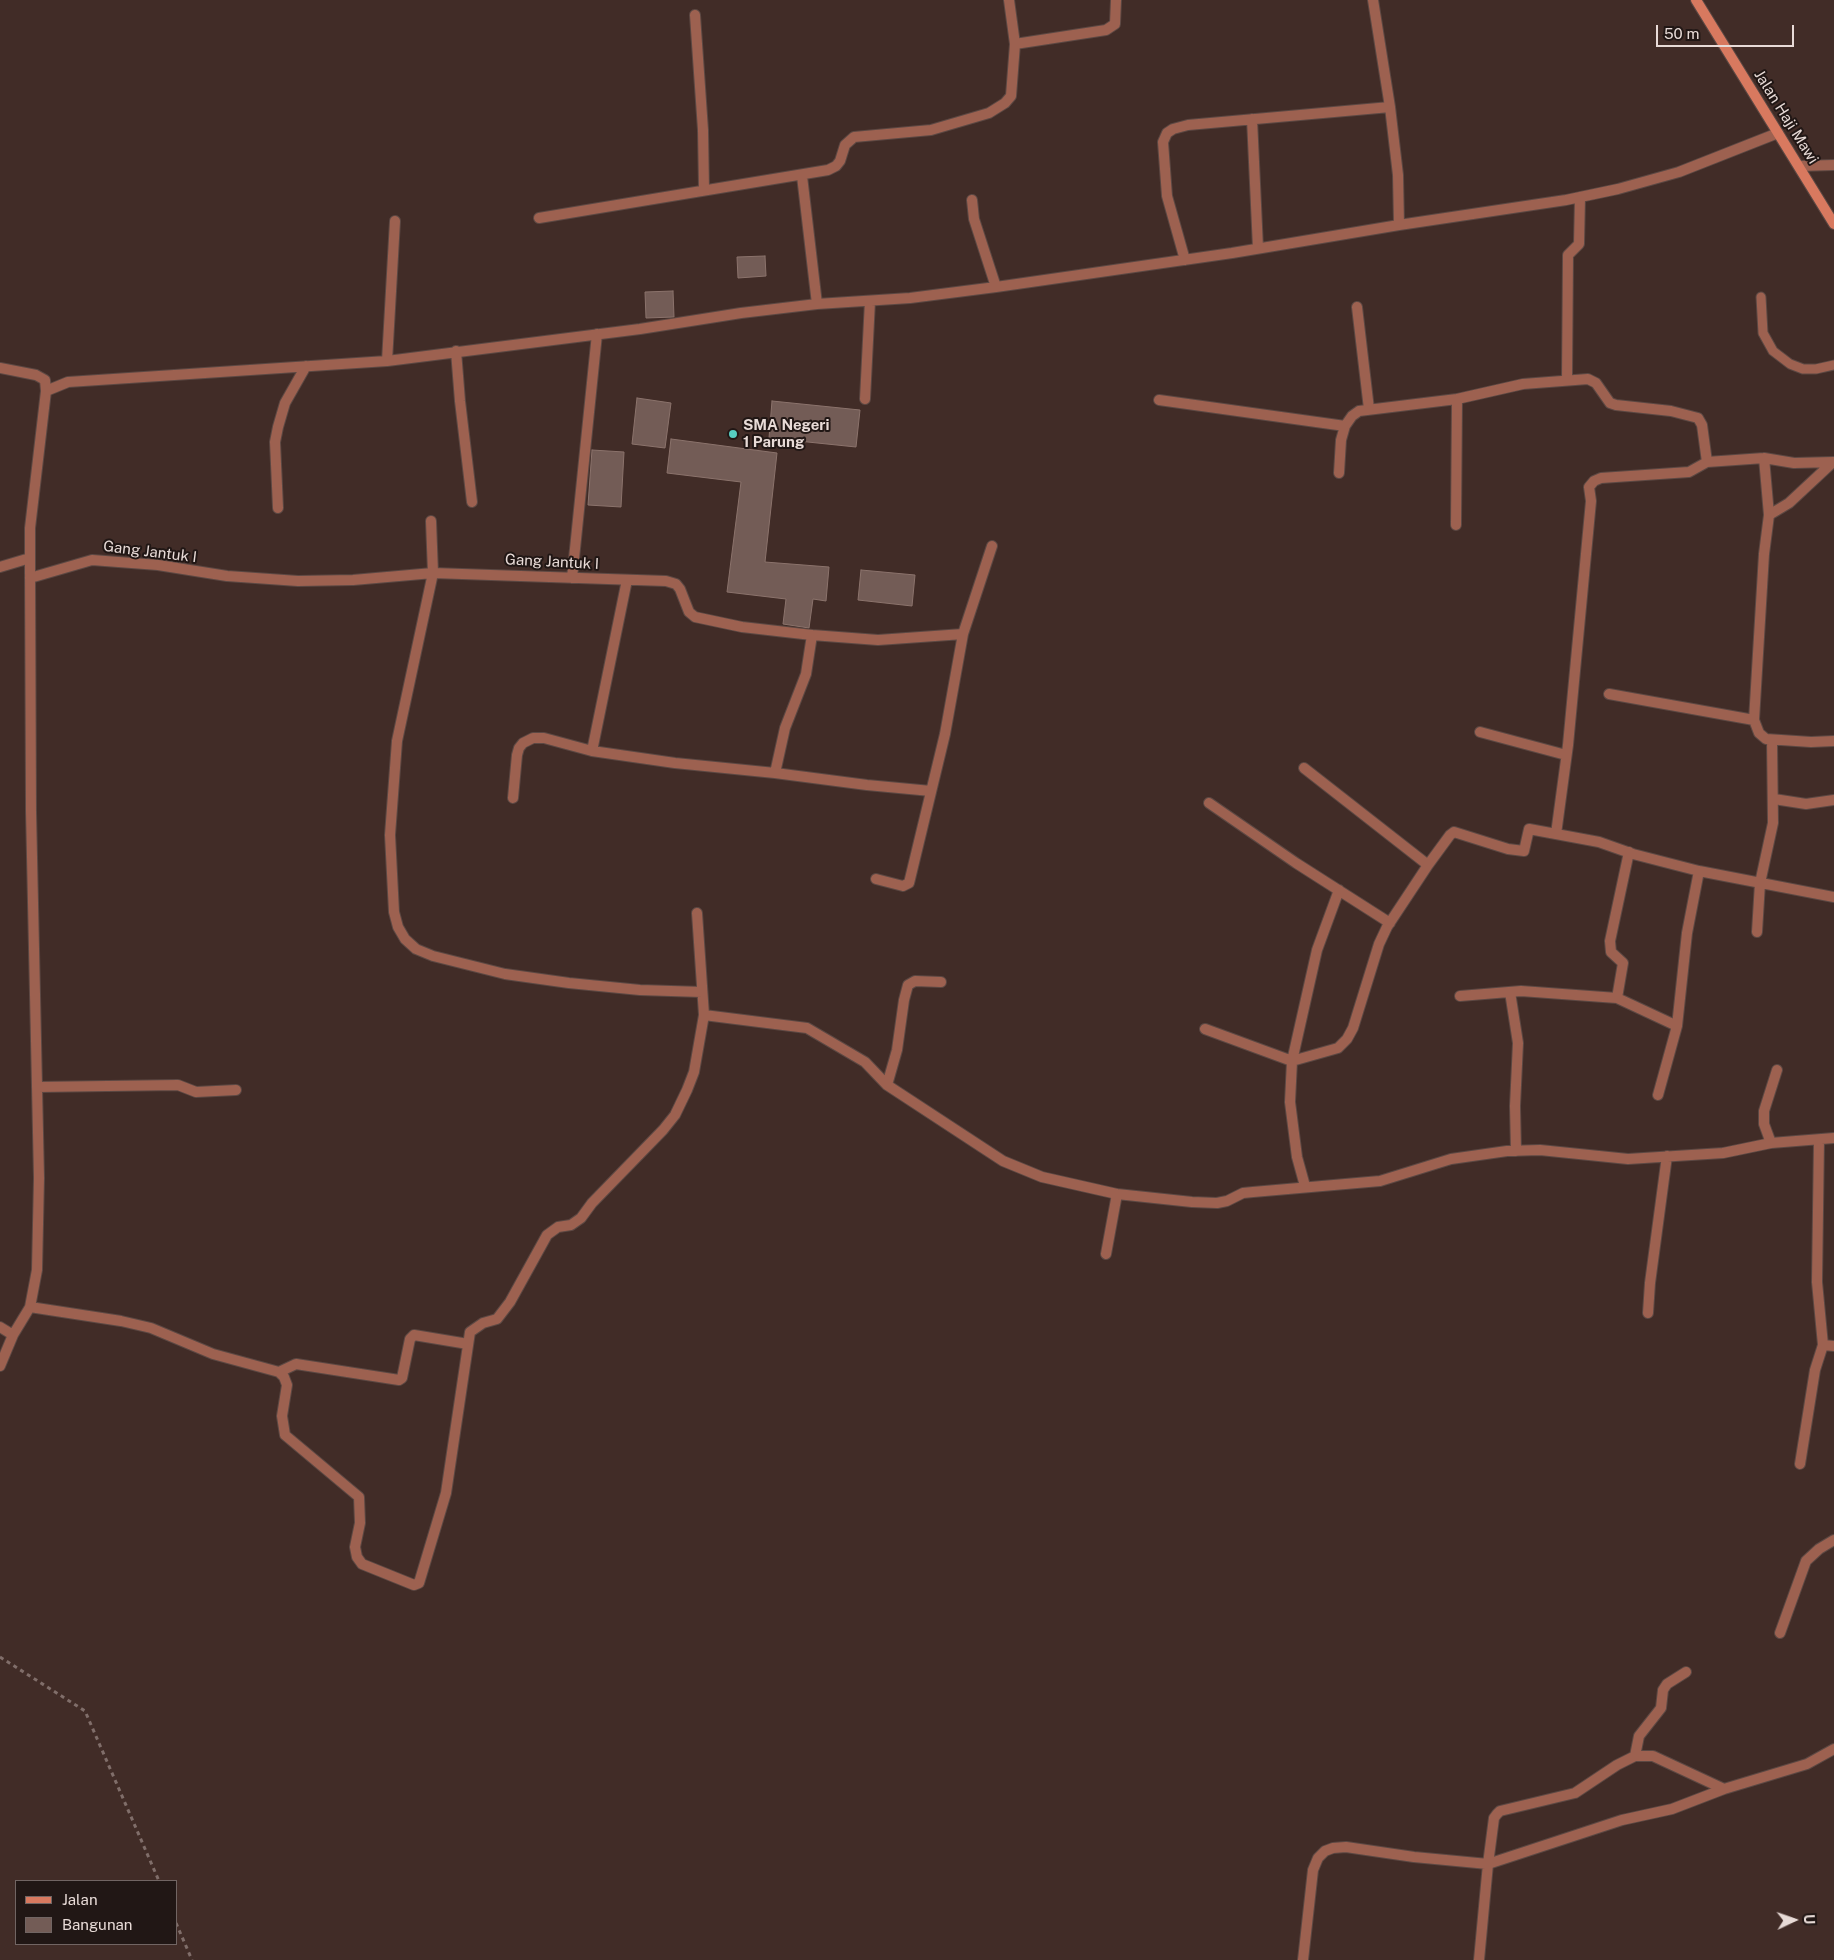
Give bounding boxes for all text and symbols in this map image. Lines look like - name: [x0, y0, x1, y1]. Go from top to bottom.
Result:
- scale bar: [1659, 15, 1796, 47]
- text: 50 m: [1664, 25, 1699, 42]
- street label: Jalan Haji Mawi: [1750, 67, 1822, 167]
- place label: SMA Negeri 1 Parung: [743, 416, 830, 451]
- marker: SMA Negeri 1 Parung: [727, 428, 739, 440]
- street label: Gang Jantuk I: [102, 537, 198, 567]
- street label: Gang Jantuk I: [504, 551, 600, 573]
- legend: [15, 1880, 178, 1945]
- text: Jalan: [62, 1891, 98, 1908]
- north arrow: [1769, 1895, 1819, 1945]
- text: U: [1801, 1914, 1817, 1925]
- text: Bangunan: [62, 1916, 133, 1933]

